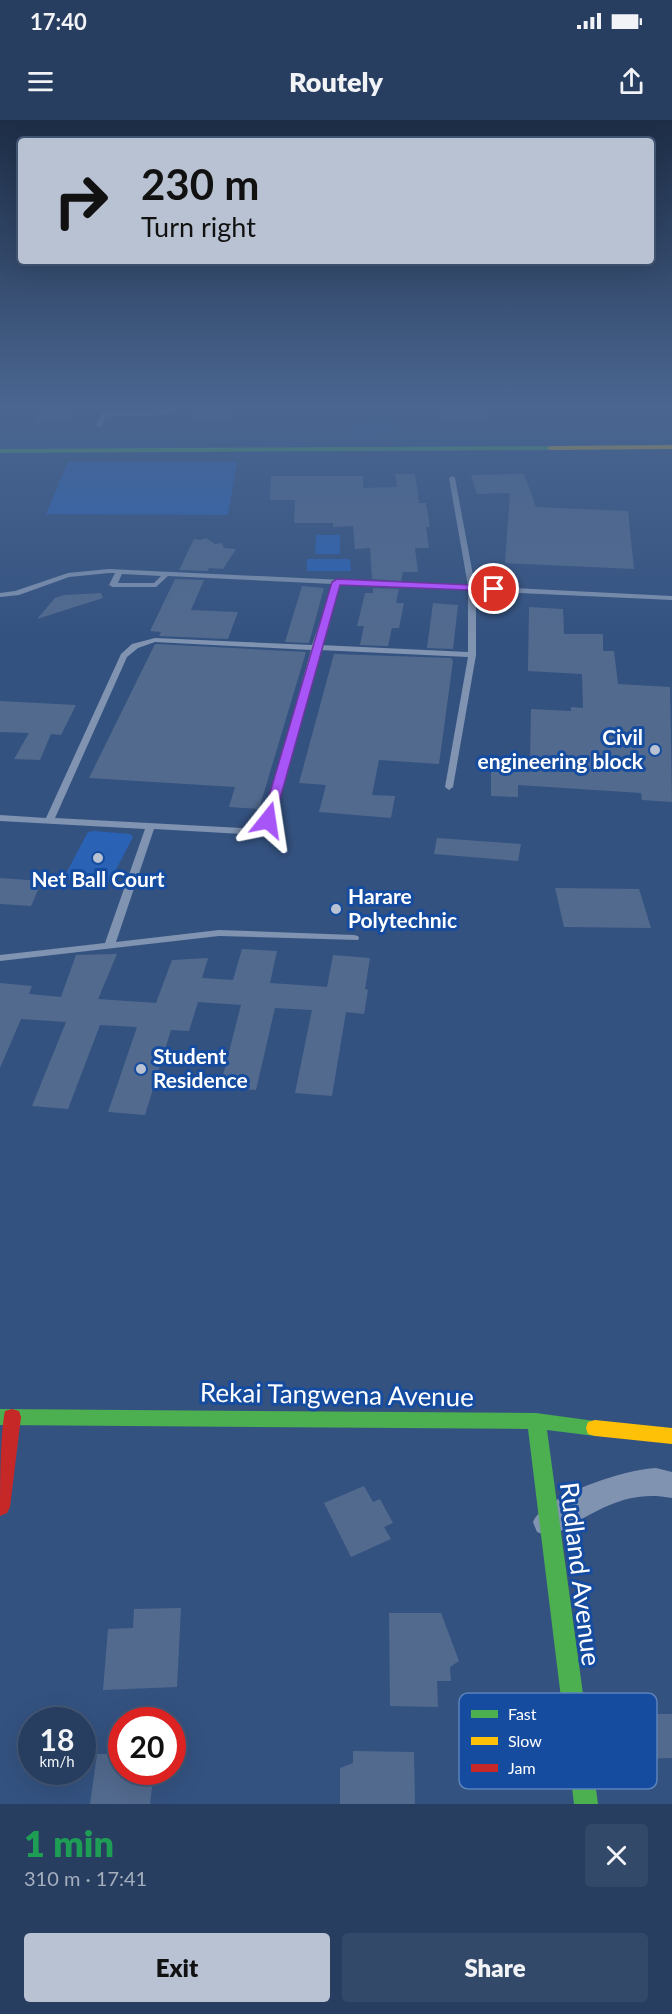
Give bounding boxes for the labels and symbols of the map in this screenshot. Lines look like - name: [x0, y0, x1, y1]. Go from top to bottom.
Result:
- pin: [468, 563, 519, 614]
- place label: Civil engineering block: [477, 724, 644, 773]
- marker: Civil engineering block: [648, 743, 662, 757]
- position arrow: [236, 788, 300, 852]
- marker: Net Ball Court: [91, 851, 105, 865]
- place label: Net Ball Court: [32, 866, 165, 891]
- place label: Harare Polytechnic: [348, 883, 457, 932]
- marker: Harare Polytechnic: [329, 902, 343, 916]
- place label: Student Residence: [153, 1043, 248, 1092]
- marker: Student Residence: [134, 1062, 148, 1076]
- street label: Rekai Tangwena Avenue: [200, 1376, 474, 1412]
- street label: Rudland Avenue: [554, 1480, 608, 1668]
- legend: [459, 1693, 657, 1789]
- text: Fast: [508, 1704, 537, 1723]
- speed limit sign: 20: [108, 1707, 186, 1785]
- text: Slow: [508, 1731, 542, 1750]
- text: Jam: [508, 1758, 536, 1777]

